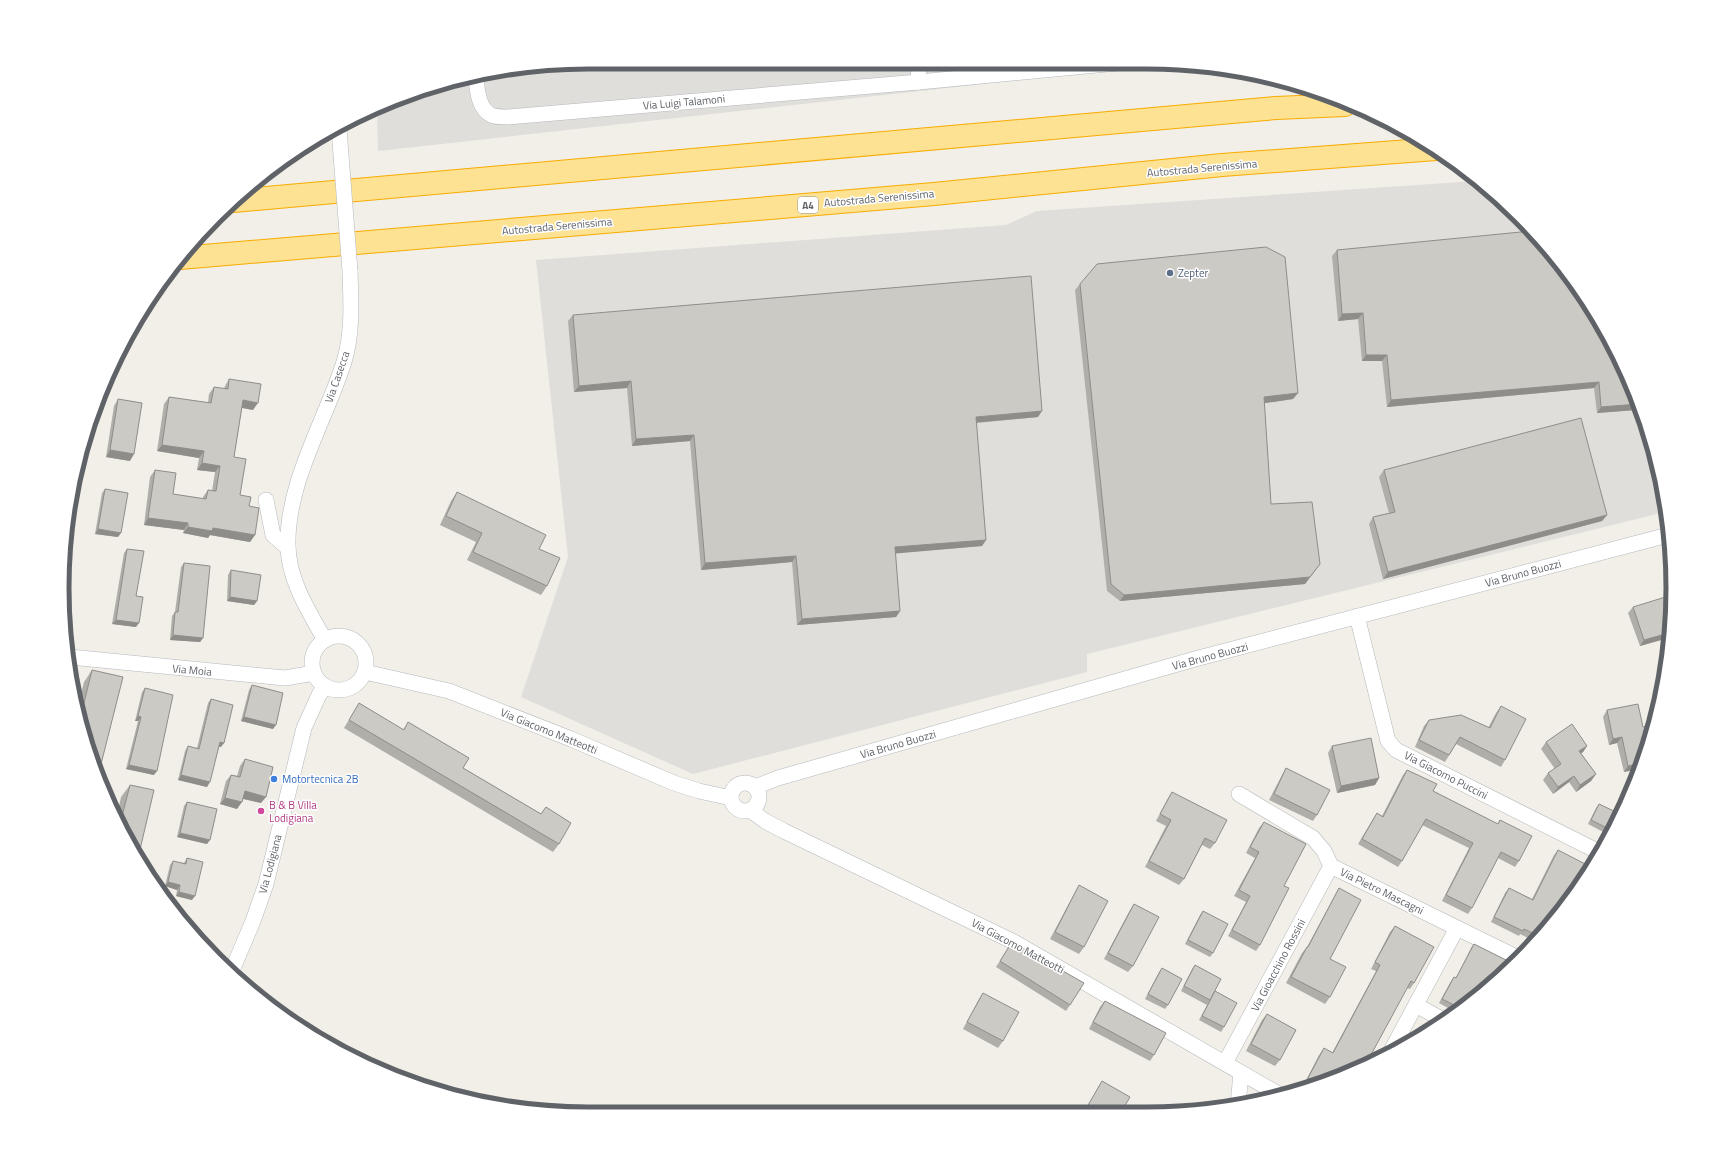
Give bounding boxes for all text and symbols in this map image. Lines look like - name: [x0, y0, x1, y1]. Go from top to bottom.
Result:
- street label: Via Luigi Talamoni: [642, 90, 726, 114]
- street label: Autostrada Serenissima: [1146, 155, 1258, 181]
- street label: Autostrada Serenissima: [823, 185, 935, 211]
- road number: A4: [798, 197, 818, 213]
- street label: Autostrada Serenissima: [501, 213, 613, 239]
- place label: Zepter: [1178, 265, 1209, 281]
- marker: Zepter: [1165, 268, 1175, 278]
- street label: Via Casecca: [321, 348, 354, 405]
- street label: Via Bruno Buozzi: [1483, 555, 1563, 591]
- street label: Via Bruno Buozzi: [1170, 638, 1250, 674]
- street label: Via Moia: [172, 660, 213, 680]
- street label: Via Giacomo Matteotti: [498, 704, 600, 758]
- street label: Via Bruno Buozzi: [858, 726, 938, 762]
- street label: Via Giacomo Puccini: [1401, 747, 1491, 803]
- place label: Motortecnica 2B: [282, 771, 359, 787]
- marker: Motortecnica 2B: [269, 774, 279, 784]
- place label: B & B Villa Lodigiana: [269, 797, 317, 826]
- marker: B & B Villa Lodigiana: [256, 806, 266, 816]
- street label: Via Lodigiana: [254, 832, 286, 896]
- street label: Via Pietro Mascagni: [1338, 864, 1426, 918]
- street label: Via Giacomo Matteotti: [969, 915, 1067, 977]
- street label: Via Gioacchino Rossini: [1247, 916, 1309, 1014]

